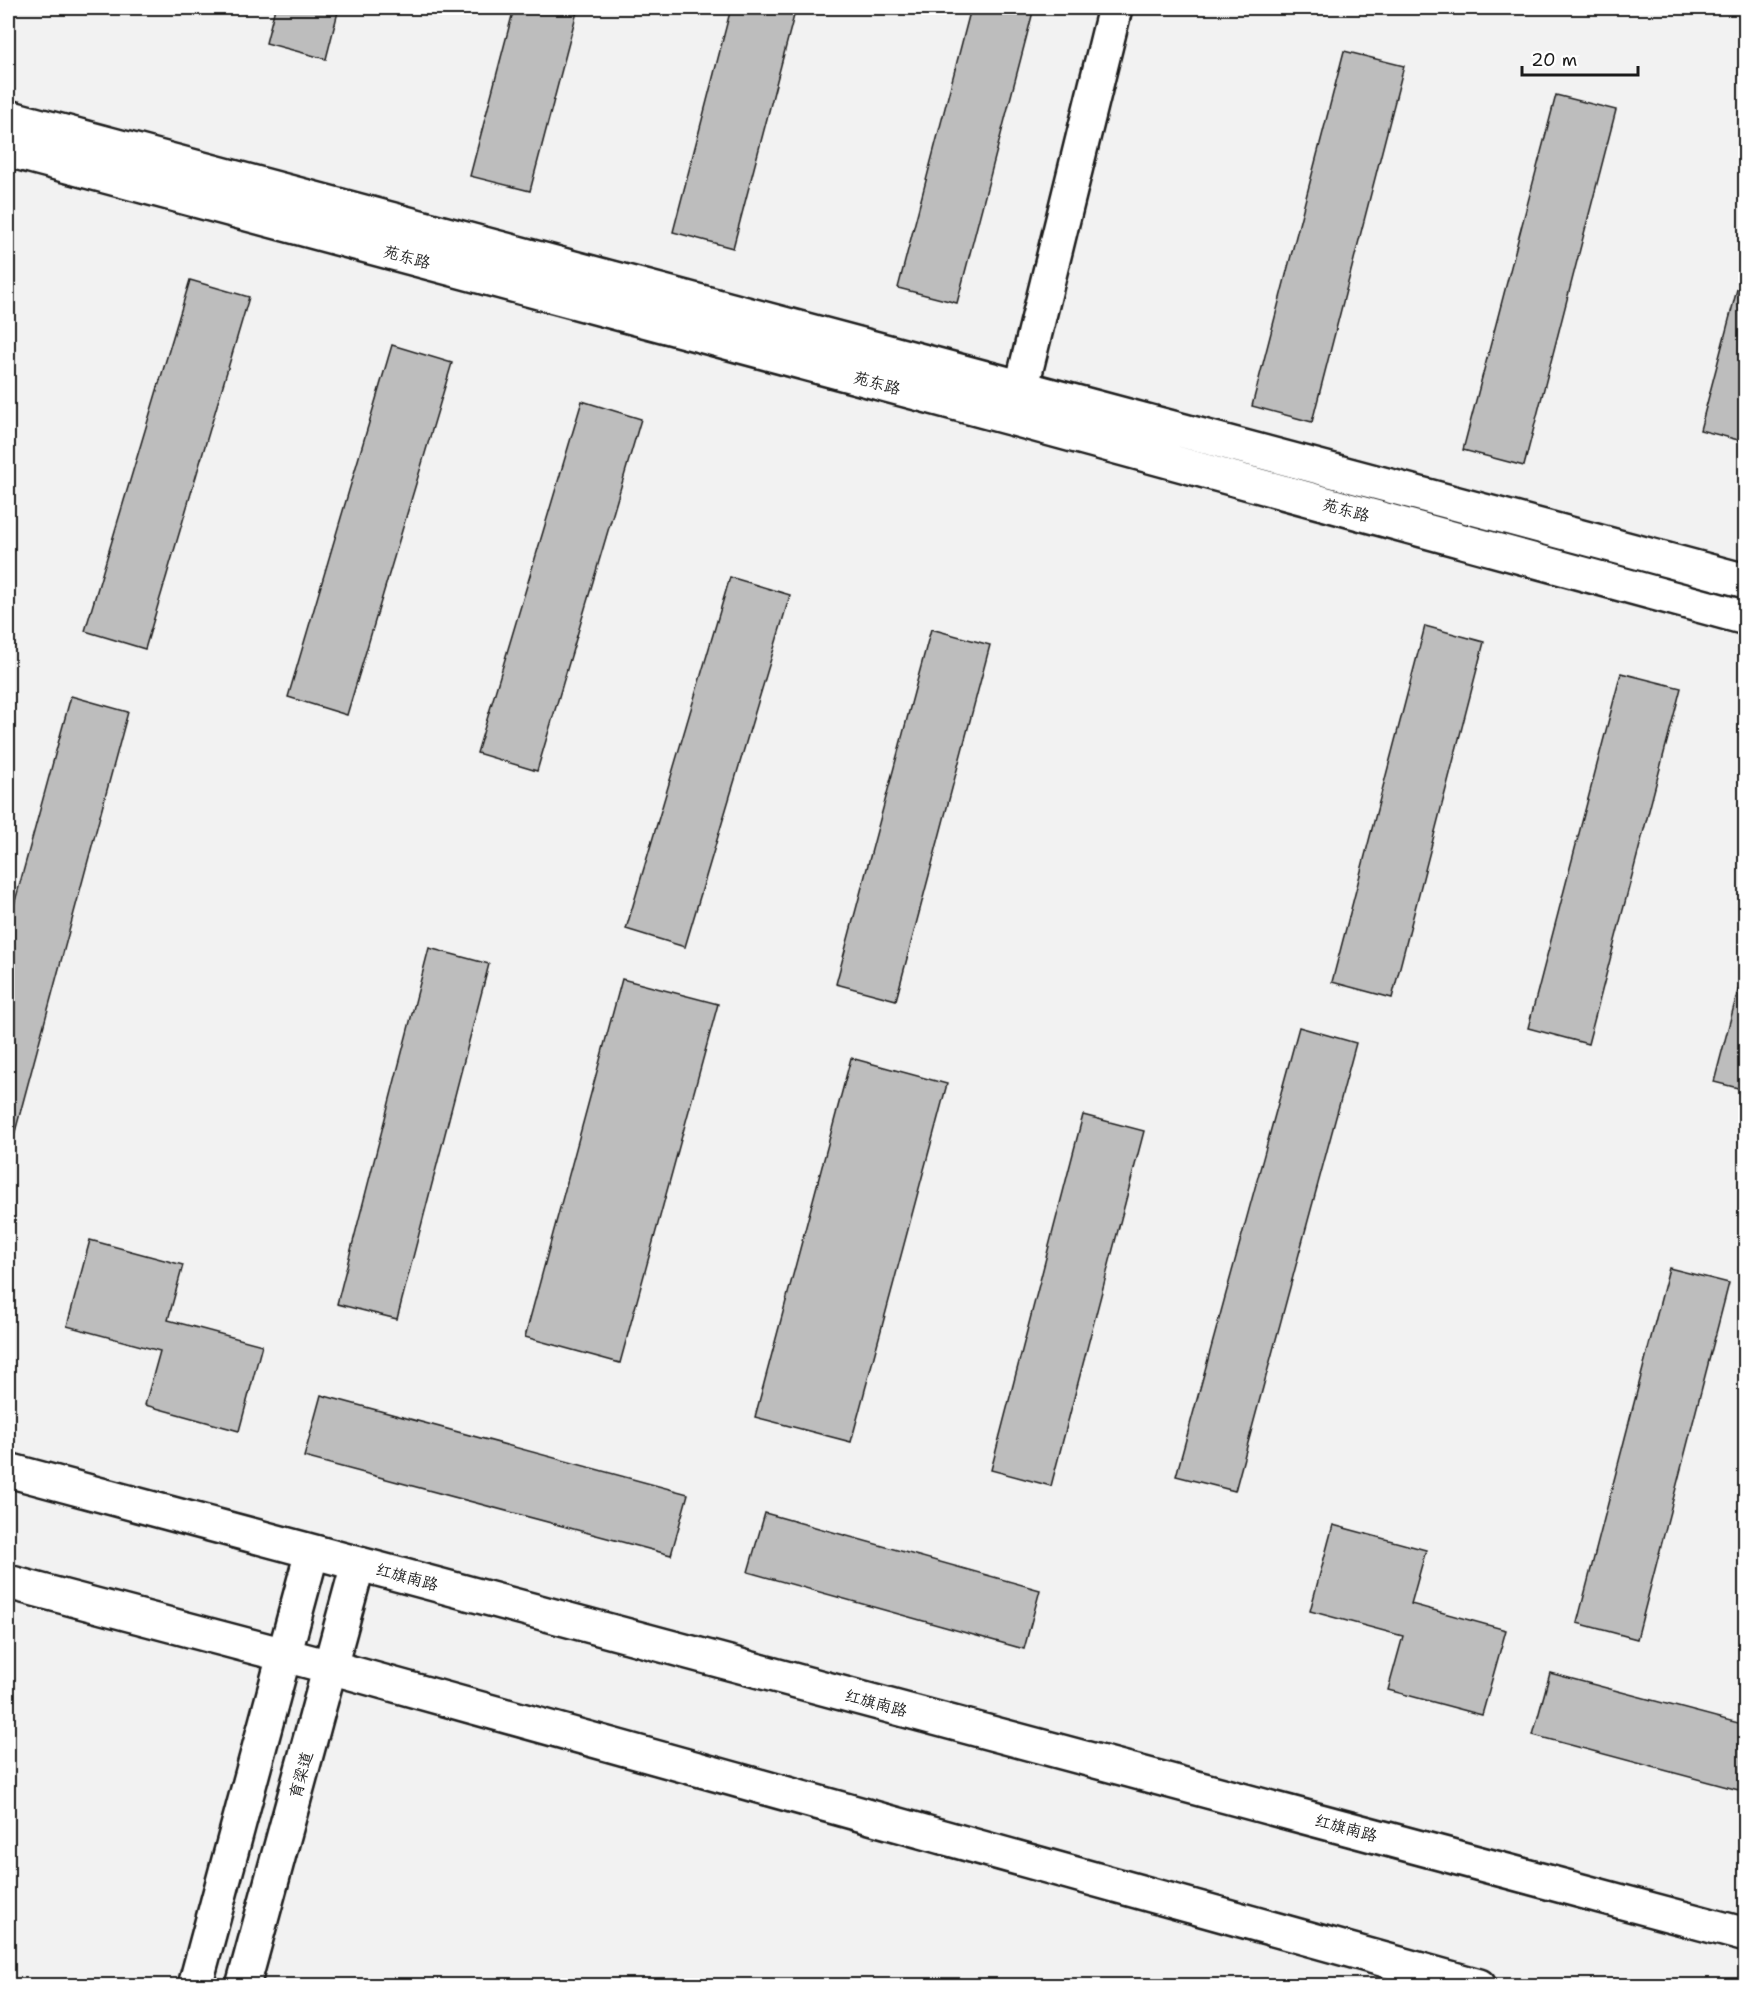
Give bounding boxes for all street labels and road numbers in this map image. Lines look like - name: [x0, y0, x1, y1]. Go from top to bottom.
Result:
- street label: 苑东路: [381, 241, 433, 273]
- street label: 苑东路: [851, 367, 903, 399]
- street label: 苑东路: [1320, 494, 1372, 526]
- street label: 红旗南路: [373, 1559, 441, 1595]
- street label: 红旗南路: [842, 1685, 910, 1721]
- street label: 育梁道: [285, 1749, 317, 1801]
- street label: 红旗南路: [1312, 1810, 1380, 1846]

